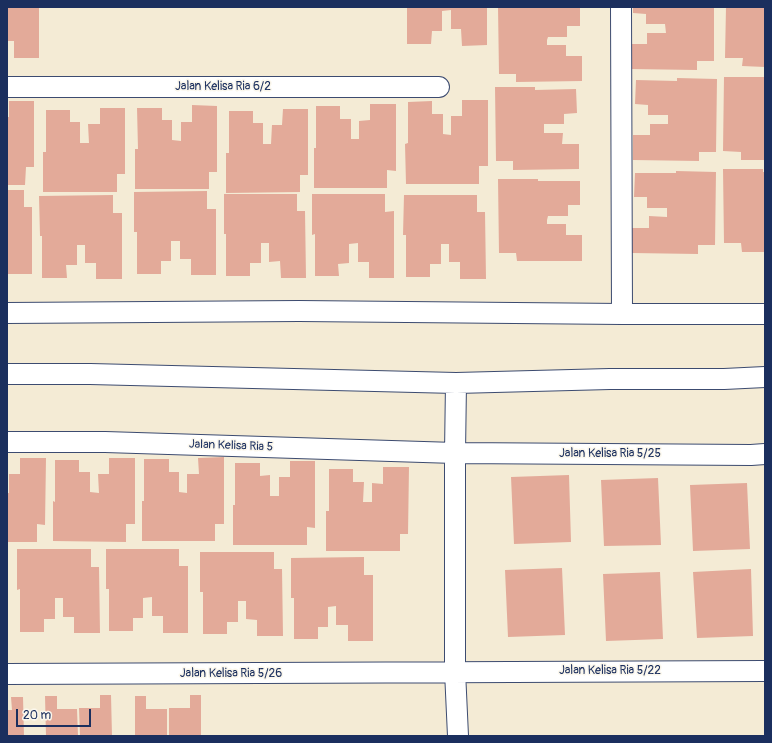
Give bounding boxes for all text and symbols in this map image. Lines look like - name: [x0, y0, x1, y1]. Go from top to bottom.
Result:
- street label: Jalan Kelisa Ria 6/2: [175, 80, 271, 94]
- street label: Jalan Kelisa Ria 5: [189, 437, 273, 455]
- street label: Jalan Kelisa Ria 5/25: [559, 447, 661, 461]
- street label: Jalan Kelisa Ria 5/22: [559, 664, 661, 678]
- street label: Jalan Kelisa Ria 5/26: [180, 667, 282, 681]
- scale bar: [18, 701, 93, 727]
- text: 20 m: [23, 708, 51, 723]

